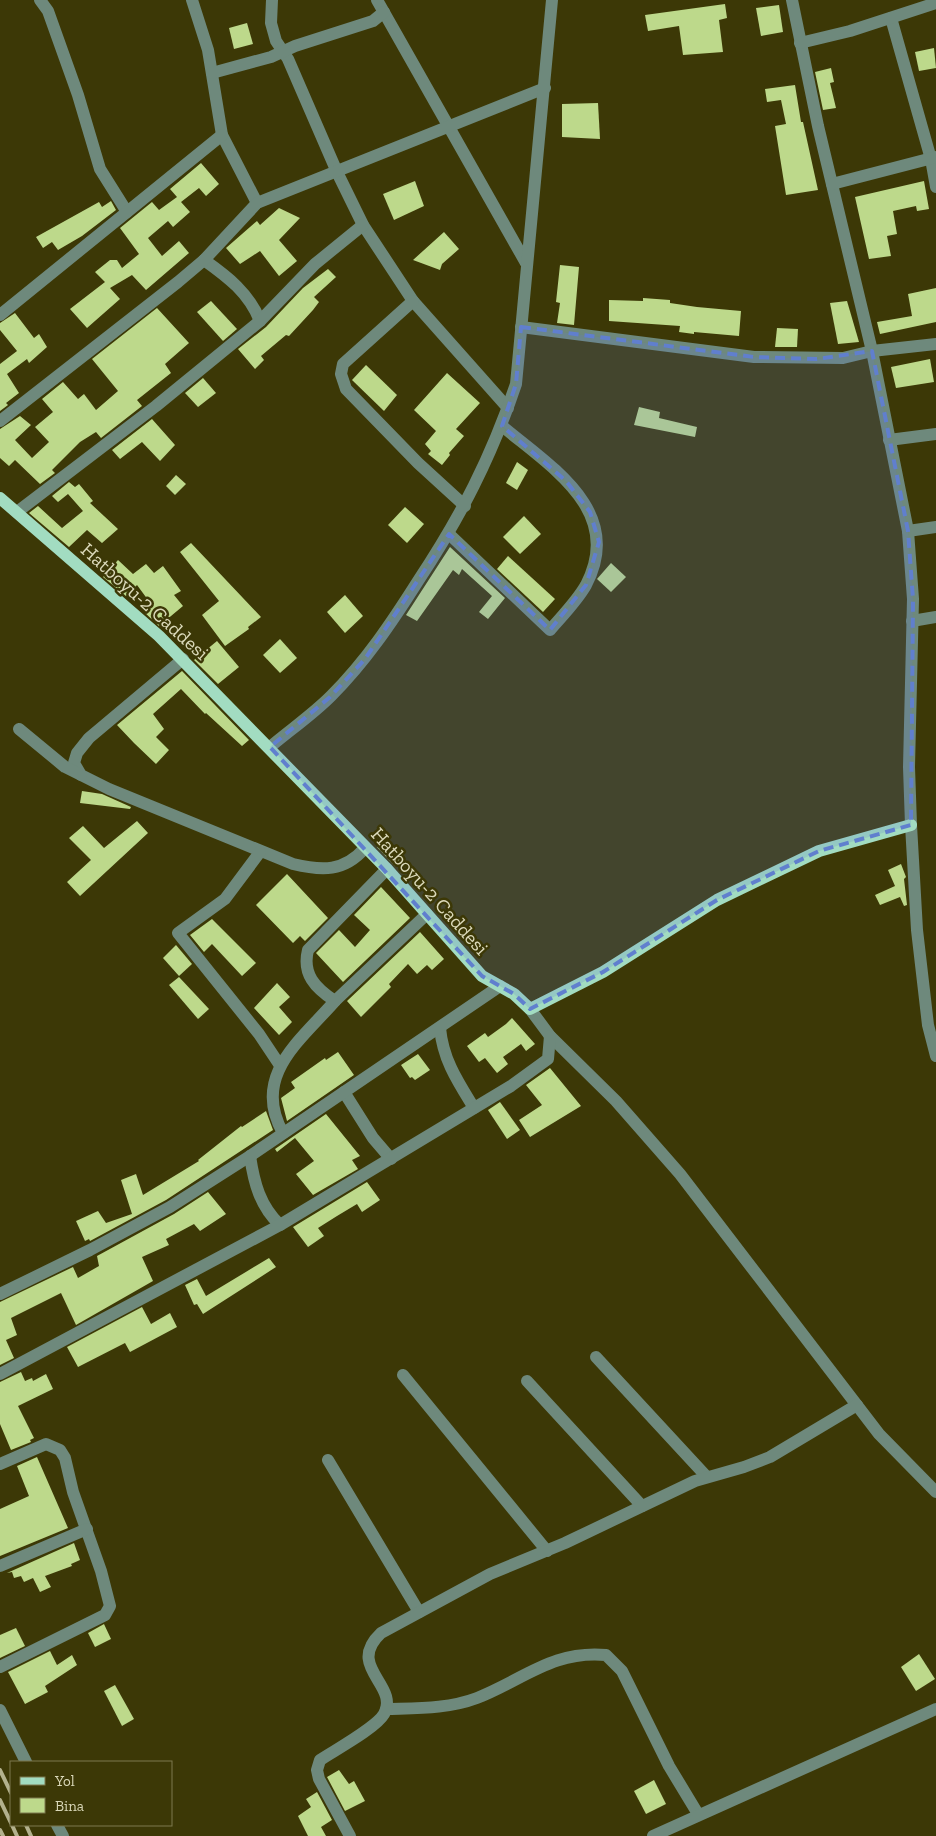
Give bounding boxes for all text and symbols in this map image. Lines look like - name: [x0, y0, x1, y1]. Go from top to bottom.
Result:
- street label: Hatboyu-2 Caddesi: [76, 537, 214, 665]
- street label: Hatboyu-2 Caddesi: [366, 822, 494, 960]
- legend: [10, 1761, 172, 1826]
- text: Yol: [54, 1772, 75, 1790]
- text: Bina: [55, 1797, 84, 1815]

